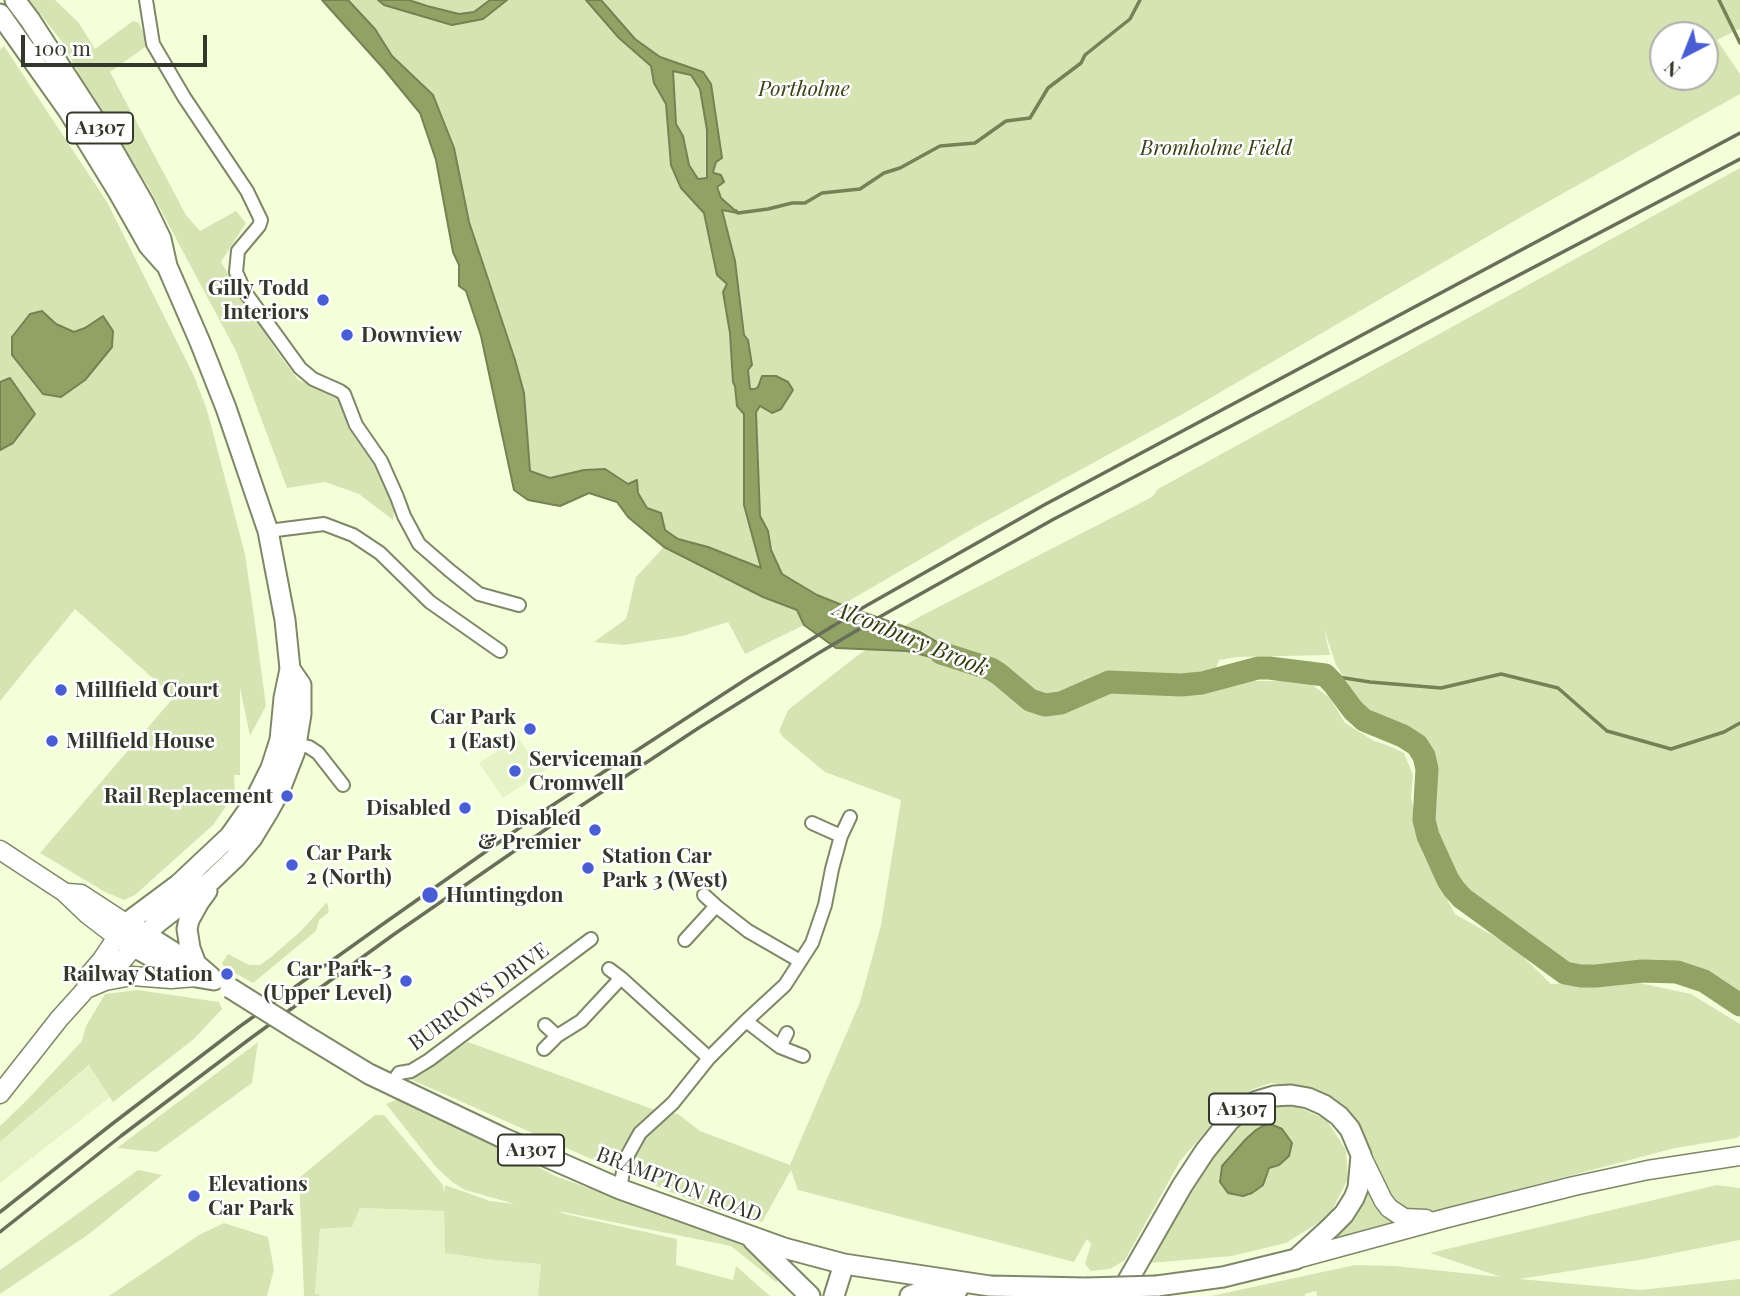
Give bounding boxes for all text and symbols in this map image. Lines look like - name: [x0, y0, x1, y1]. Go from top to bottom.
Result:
- scale bar: [24, 21, 210, 65]
- north arrow: [1649, 21, 1719, 91]
- text: 100 m: [34, 33, 91, 61]
- text: N: [1657, 56, 1685, 84]
- park label: Portholme: [758, 76, 850, 102]
- road number: A1307: [67, 112, 133, 144]
- park label: Bromholme Field: [1140, 135, 1292, 161]
- place label: Gilly Todd Interiors: [208, 275, 309, 325]
- marker: Gilly Todd Interiors: [315, 292, 331, 308]
- place label: Downview: [361, 322, 462, 348]
- marker: Downview: [339, 327, 355, 343]
- water label: Alconbury Brook: [829, 595, 993, 683]
- place label: Millfield Court: [75, 677, 219, 703]
- marker: Millfield Court: [53, 682, 69, 698]
- place label: Car Park 1 (East): [430, 704, 516, 754]
- marker: Car Park 1 (East): [522, 721, 538, 737]
- place label: Millfield House: [66, 728, 215, 754]
- marker: Millfield House: [44, 733, 60, 749]
- place label: Serviceman Cromwell: [529, 746, 642, 796]
- marker: Serviceman Cromwell: [507, 763, 523, 779]
- place label: Rail Replacement: [104, 783, 273, 809]
- marker: Rail Replacement: [279, 788, 295, 804]
- place label: Disabled: [366, 795, 451, 821]
- marker: Disabled: [457, 800, 473, 816]
- place label: Disabled & Premier: [478, 805, 581, 855]
- marker: Disabled & Premier: [587, 822, 603, 838]
- place label: Car Park 2 (North): [306, 840, 392, 890]
- place label: Station Car Park 3 (West): [602, 843, 727, 893]
- marker: Car Park 2 (North): [284, 857, 300, 873]
- marker: Station Car Park 3 (West): [580, 860, 596, 876]
- place label: Huntingdon: [446, 882, 564, 908]
- marker: Huntingdon: [420, 885, 440, 905]
- street label: BURROWS DRIVE: [404, 938, 554, 1056]
- place label: Car Park-3 (Upper Level): [263, 956, 392, 1006]
- place label: Railway Station: [62, 961, 213, 987]
- marker: Railway Station: [219, 966, 235, 982]
- marker: Car Park-3 (Upper Level): [398, 973, 414, 989]
- road number: A1307: [1209, 1093, 1275, 1124]
- road number: A1307: [498, 1134, 564, 1166]
- street label: BRAMPTON ROAD: [593, 1142, 765, 1228]
- place label: Elevations Car Park: [208, 1171, 308, 1221]
- marker: Elevations Car Park: [186, 1188, 202, 1204]

